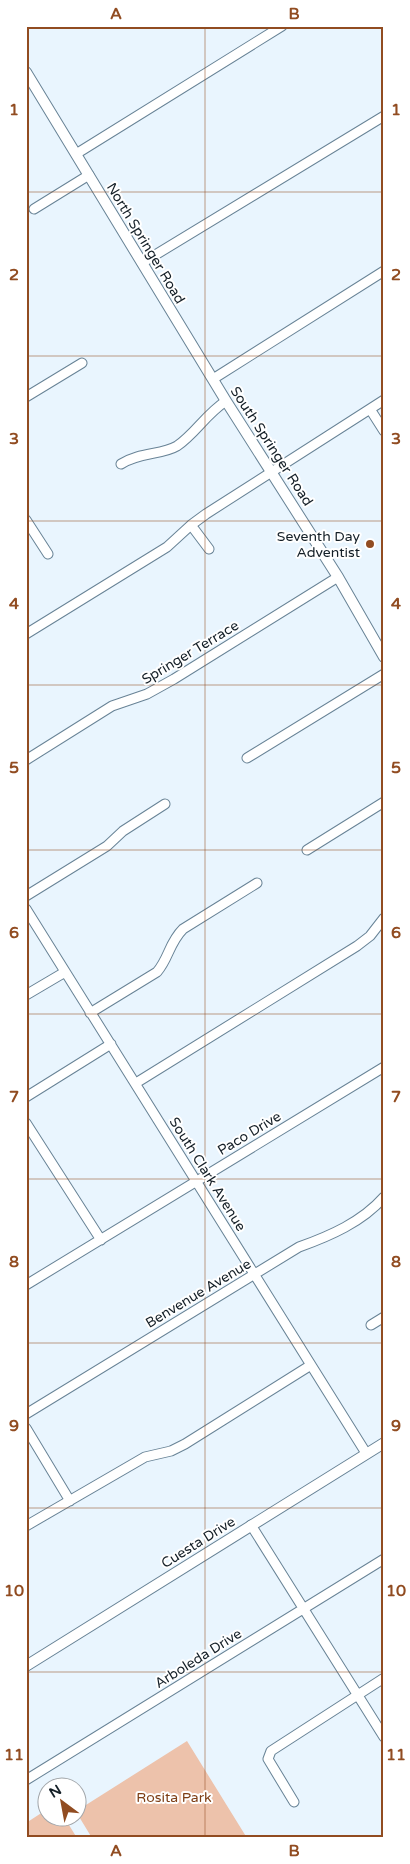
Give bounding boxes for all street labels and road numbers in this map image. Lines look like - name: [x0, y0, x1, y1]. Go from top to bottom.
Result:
- street label: North Springer Road: [103, 180, 188, 307]
- street label: South Springer Road: [227, 383, 317, 509]
- street label: Springer Terrace: [139, 617, 242, 688]
- street label: Paco Drive: [214, 1108, 284, 1159]
- street label: South Clark Avenue: [166, 1114, 250, 1234]
- street label: Benvenue Avenue: [143, 1255, 254, 1332]
- street label: Cuesta Drive: [158, 1513, 238, 1572]
- street label: Arboleda Drive: [152, 1625, 245, 1692]

